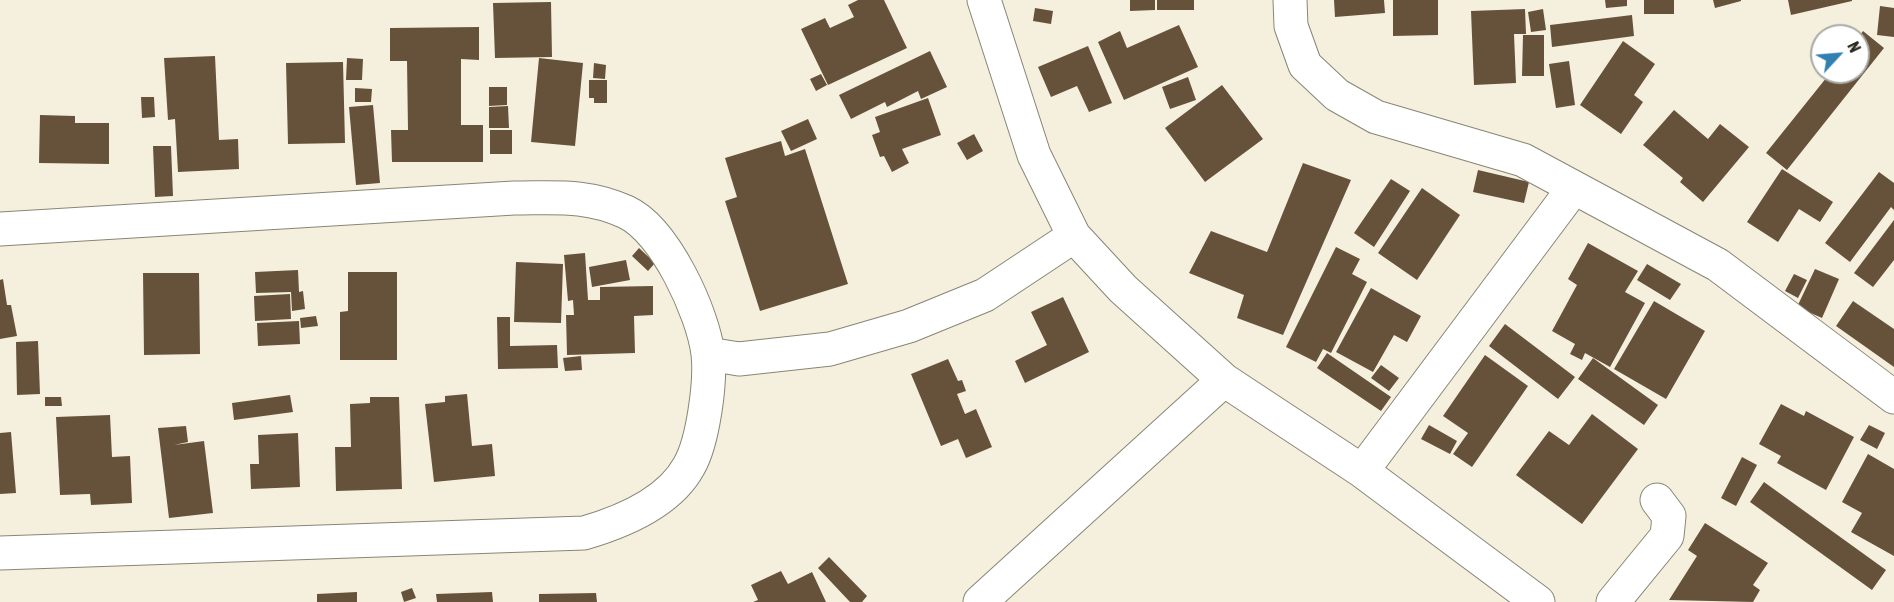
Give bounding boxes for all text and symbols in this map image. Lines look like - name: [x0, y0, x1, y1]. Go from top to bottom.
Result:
- north arrow: [1810, 24, 1870, 84]
- text: N: [1844, 39, 1865, 55]

